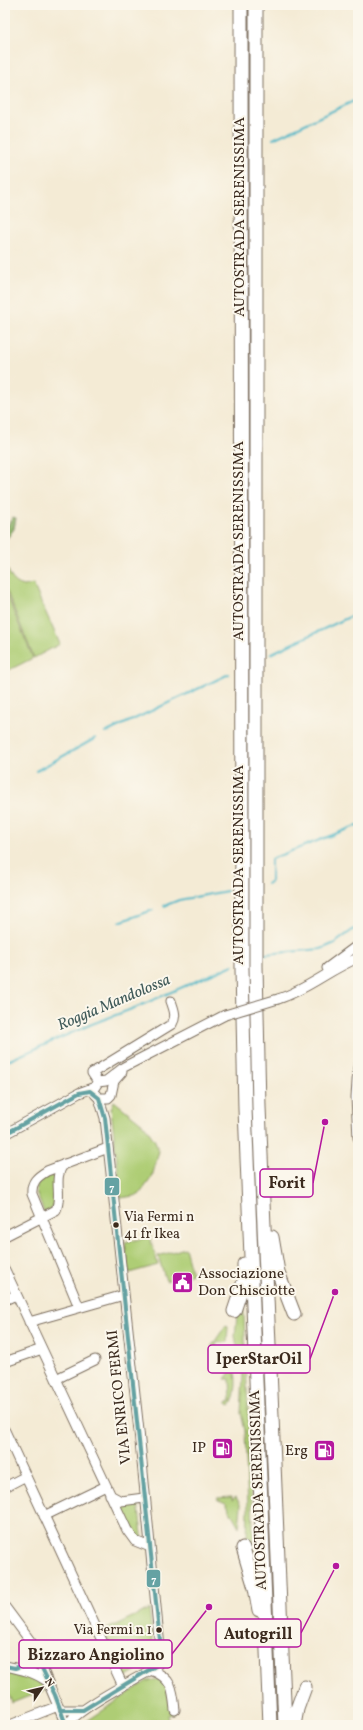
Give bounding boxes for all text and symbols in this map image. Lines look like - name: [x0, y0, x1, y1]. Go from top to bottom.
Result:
- street label: AUTOSTRADA SERENISSIMA: [230, 116, 251, 317]
- street label: AUTOSTRADA SERENISSIMA: [229, 440, 250, 641]
- street label: AUTOSTRADA SERENISSIMA: [229, 764, 250, 965]
- water label: Roggia Mandolossa: [54, 969, 174, 1037]
- callout: Forit: [260, 1169, 313, 1197]
- text: Forit: [269, 1173, 305, 1195]
- line badge: 7: [104, 1177, 120, 1196]
- text: 7: [109, 1181, 115, 1196]
- place label: Via Fermi n 41 fr Ikea: [124, 1208, 194, 1244]
- marker: Via Fermi n 41 fr Ikea: [111, 1220, 121, 1230]
- place label: Associazione Don Chisciotte: [198, 1264, 295, 1302]
- public building icon: Associazione Don Chisciotte: [170, 1270, 196, 1296]
- street label: VIA ENRICO FERMI: [102, 1329, 138, 1465]
- callout: IperStarOil: [208, 1345, 310, 1373]
- text: IperStarOil: [216, 1349, 303, 1371]
- street label: AUTOSTRADA SERENISSIMA: [245, 1389, 273, 1590]
- fuel station icon: IP: [209, 1435, 235, 1461]
- place label: IP: [192, 1438, 206, 1459]
- fuel station icon: Erg: [311, 1438, 337, 1464]
- place label: Erg: [285, 1441, 308, 1462]
- line badge: 7: [146, 1569, 161, 1588]
- text: 7: [151, 1573, 157, 1588]
- callout: Autogrill: [216, 1619, 301, 1647]
- place label: Via Fermi n 1: [73, 1621, 152, 1640]
- text: Autogrill: [224, 1624, 293, 1646]
- marker: Via Fermi n 1: [154, 1625, 164, 1635]
- callout: Bizzaro Angiolino: [19, 1640, 172, 1668]
- text: Bizzaro Angiolino: [27, 1645, 165, 1667]
- north arrow: [22, 1668, 62, 1708]
- text: N: [41, 1676, 57, 1691]

